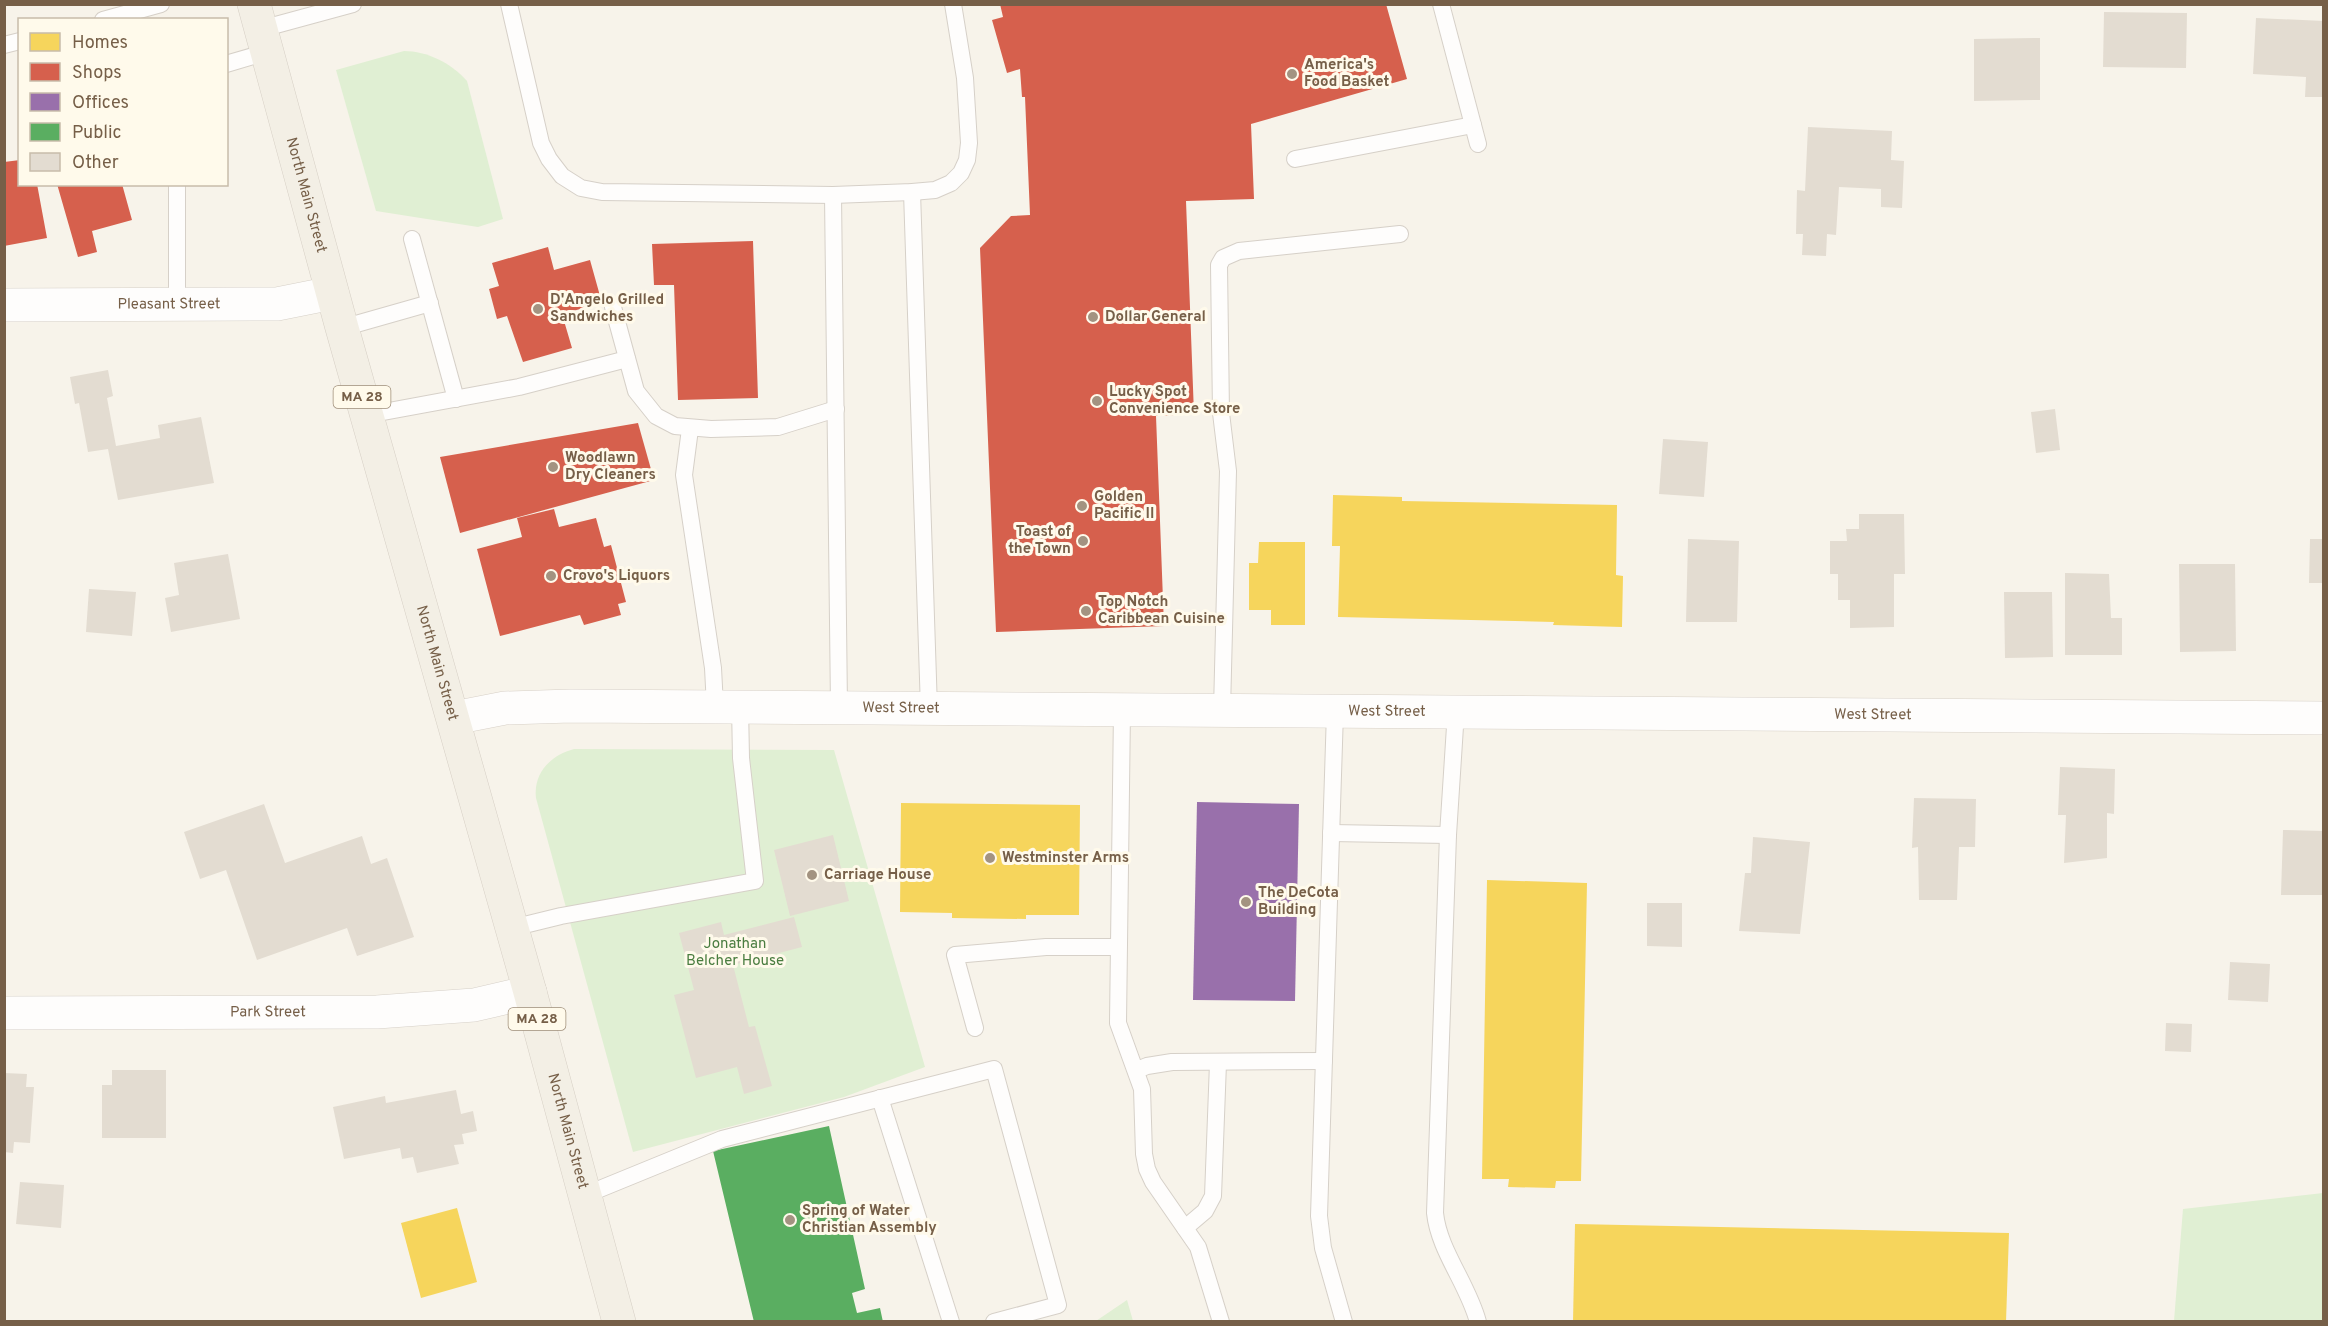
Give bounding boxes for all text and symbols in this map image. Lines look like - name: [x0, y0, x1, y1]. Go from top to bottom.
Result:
- legend: [18, 18, 228, 186]
- text: Homes: [72, 32, 128, 55]
- place label: America's Food Basket: [1304, 56, 1390, 92]
- text: Shops: [72, 62, 122, 85]
- marker: America's Food Basket: [1285, 67, 1299, 81]
- text: Offices: [72, 92, 129, 115]
- text: Public: [72, 122, 122, 145]
- street label: North Main Street: [281, 135, 331, 255]
- text: Other: [72, 152, 119, 175]
- place label: D'Angelo Grilled Sandwiches: [550, 291, 664, 327]
- street label: Pleasant Street: [117, 295, 221, 314]
- marker: D'Angelo Grilled Sandwiches: [531, 302, 545, 316]
- place label: Dollar General: [1105, 308, 1206, 327]
- marker: Dollar General: [1086, 310, 1100, 324]
- place label: Lucky Spot Convenience Store: [1109, 383, 1240, 419]
- road number: MA 28: [334, 386, 391, 408]
- marker: Lucky Spot Convenience Store: [1090, 394, 1104, 408]
- place label: Woodlawn Dry Cleaners: [565, 449, 656, 485]
- marker: Woodlawn Dry Cleaners: [546, 460, 560, 474]
- place label: Golden Pacific II: [1094, 488, 1154, 524]
- marker: Golden Pacific II: [1075, 499, 1089, 513]
- place label: Toast of the Town: [1008, 523, 1072, 559]
- marker: Toast of the Town: [1076, 534, 1090, 548]
- place label: Crovo's Liquors: [563, 567, 670, 586]
- marker: Crovo's Liquors: [544, 569, 558, 583]
- place label: Top Notch Caribbean Cuisine: [1098, 593, 1225, 629]
- street label: North Main Street: [412, 603, 462, 723]
- marker: Top Notch Caribbean Cuisine: [1079, 604, 1093, 618]
- street label: West Street: [862, 698, 940, 718]
- street label: West Street: [1348, 702, 1426, 721]
- street label: West Street: [1834, 705, 1912, 725]
- place label: Westminster Arms: [1002, 849, 1129, 868]
- marker: Westminster Arms: [983, 851, 997, 865]
- place label: Carriage House: [824, 866, 931, 885]
- marker: Carriage House: [805, 868, 819, 882]
- place label: The DeCota Building: [1258, 884, 1339, 920]
- marker: The DeCota Building: [1239, 895, 1253, 909]
- park label: Jonathan Belcher House: [686, 935, 784, 971]
- street label: Park Street: [230, 1003, 306, 1022]
- road number: MA 28: [508, 1008, 566, 1030]
- street label: North Main Street: [543, 1071, 592, 1191]
- place label: Spring of Water Christian Assembly: [802, 1202, 937, 1238]
- marker: Spring of Water Christian Assembly: [783, 1213, 797, 1227]

